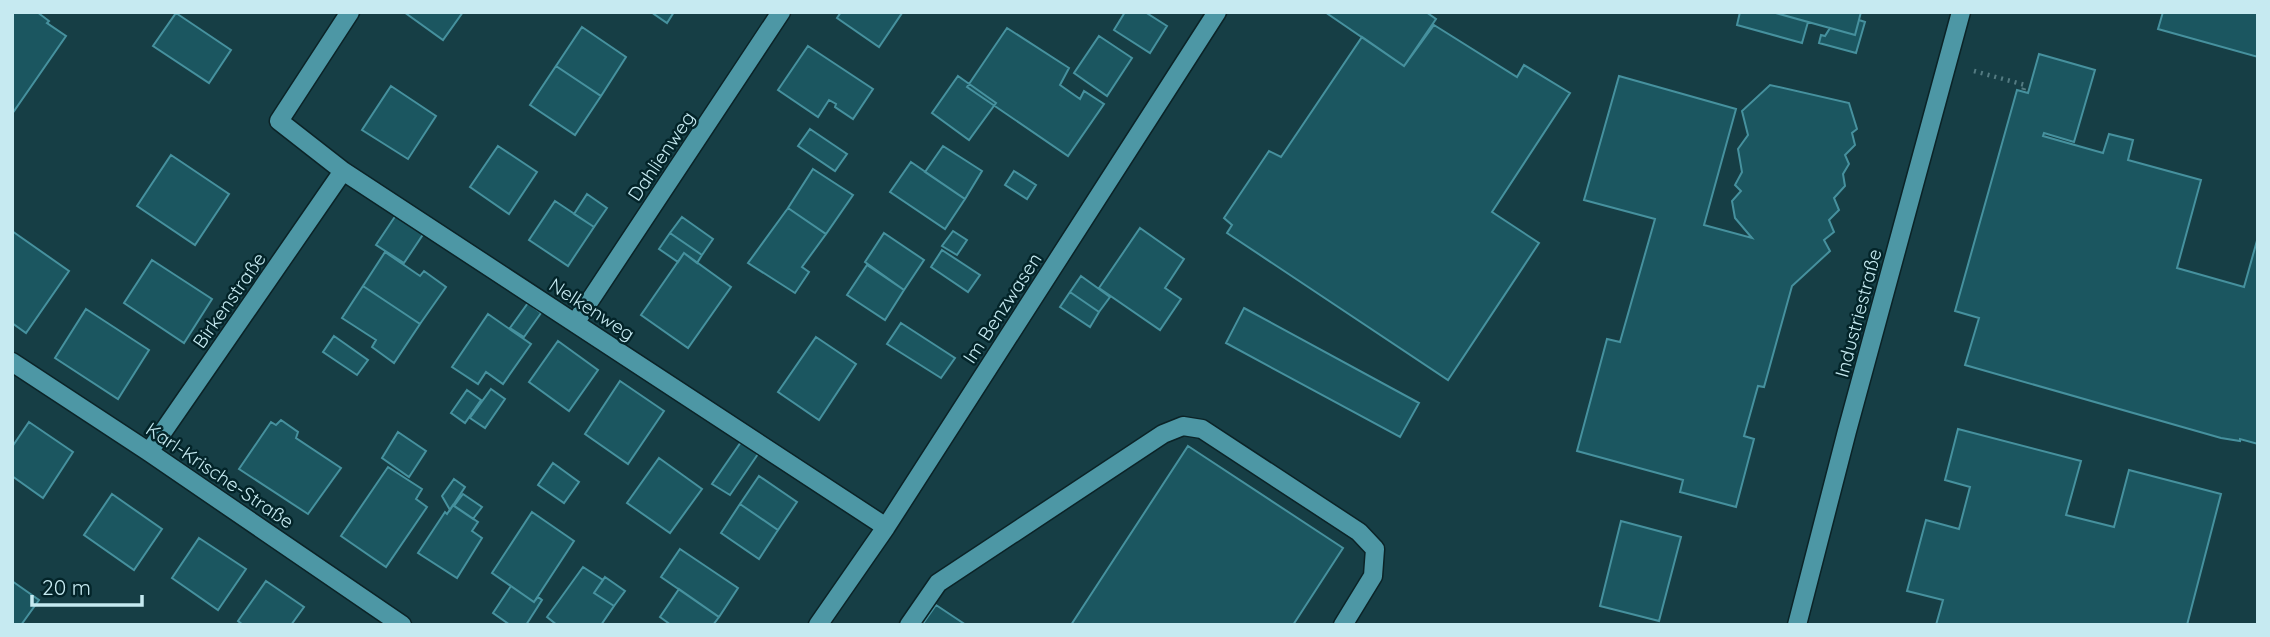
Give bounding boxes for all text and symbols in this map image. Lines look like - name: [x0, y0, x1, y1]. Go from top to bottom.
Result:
- street label: Dahlienweg: [622, 107, 700, 205]
- street label: Industriestraße: [1829, 246, 1887, 380]
- street label: Birkenstraße: [187, 247, 271, 353]
- street label: Im Benzwasen: [957, 248, 1047, 368]
- street label: Nelkenweg: [545, 272, 639, 346]
- street label: Karl-Krische-Straße: [142, 417, 298, 533]
- scale bar: [32, 564, 142, 608]
- text: 20 m: [42, 574, 91, 600]

